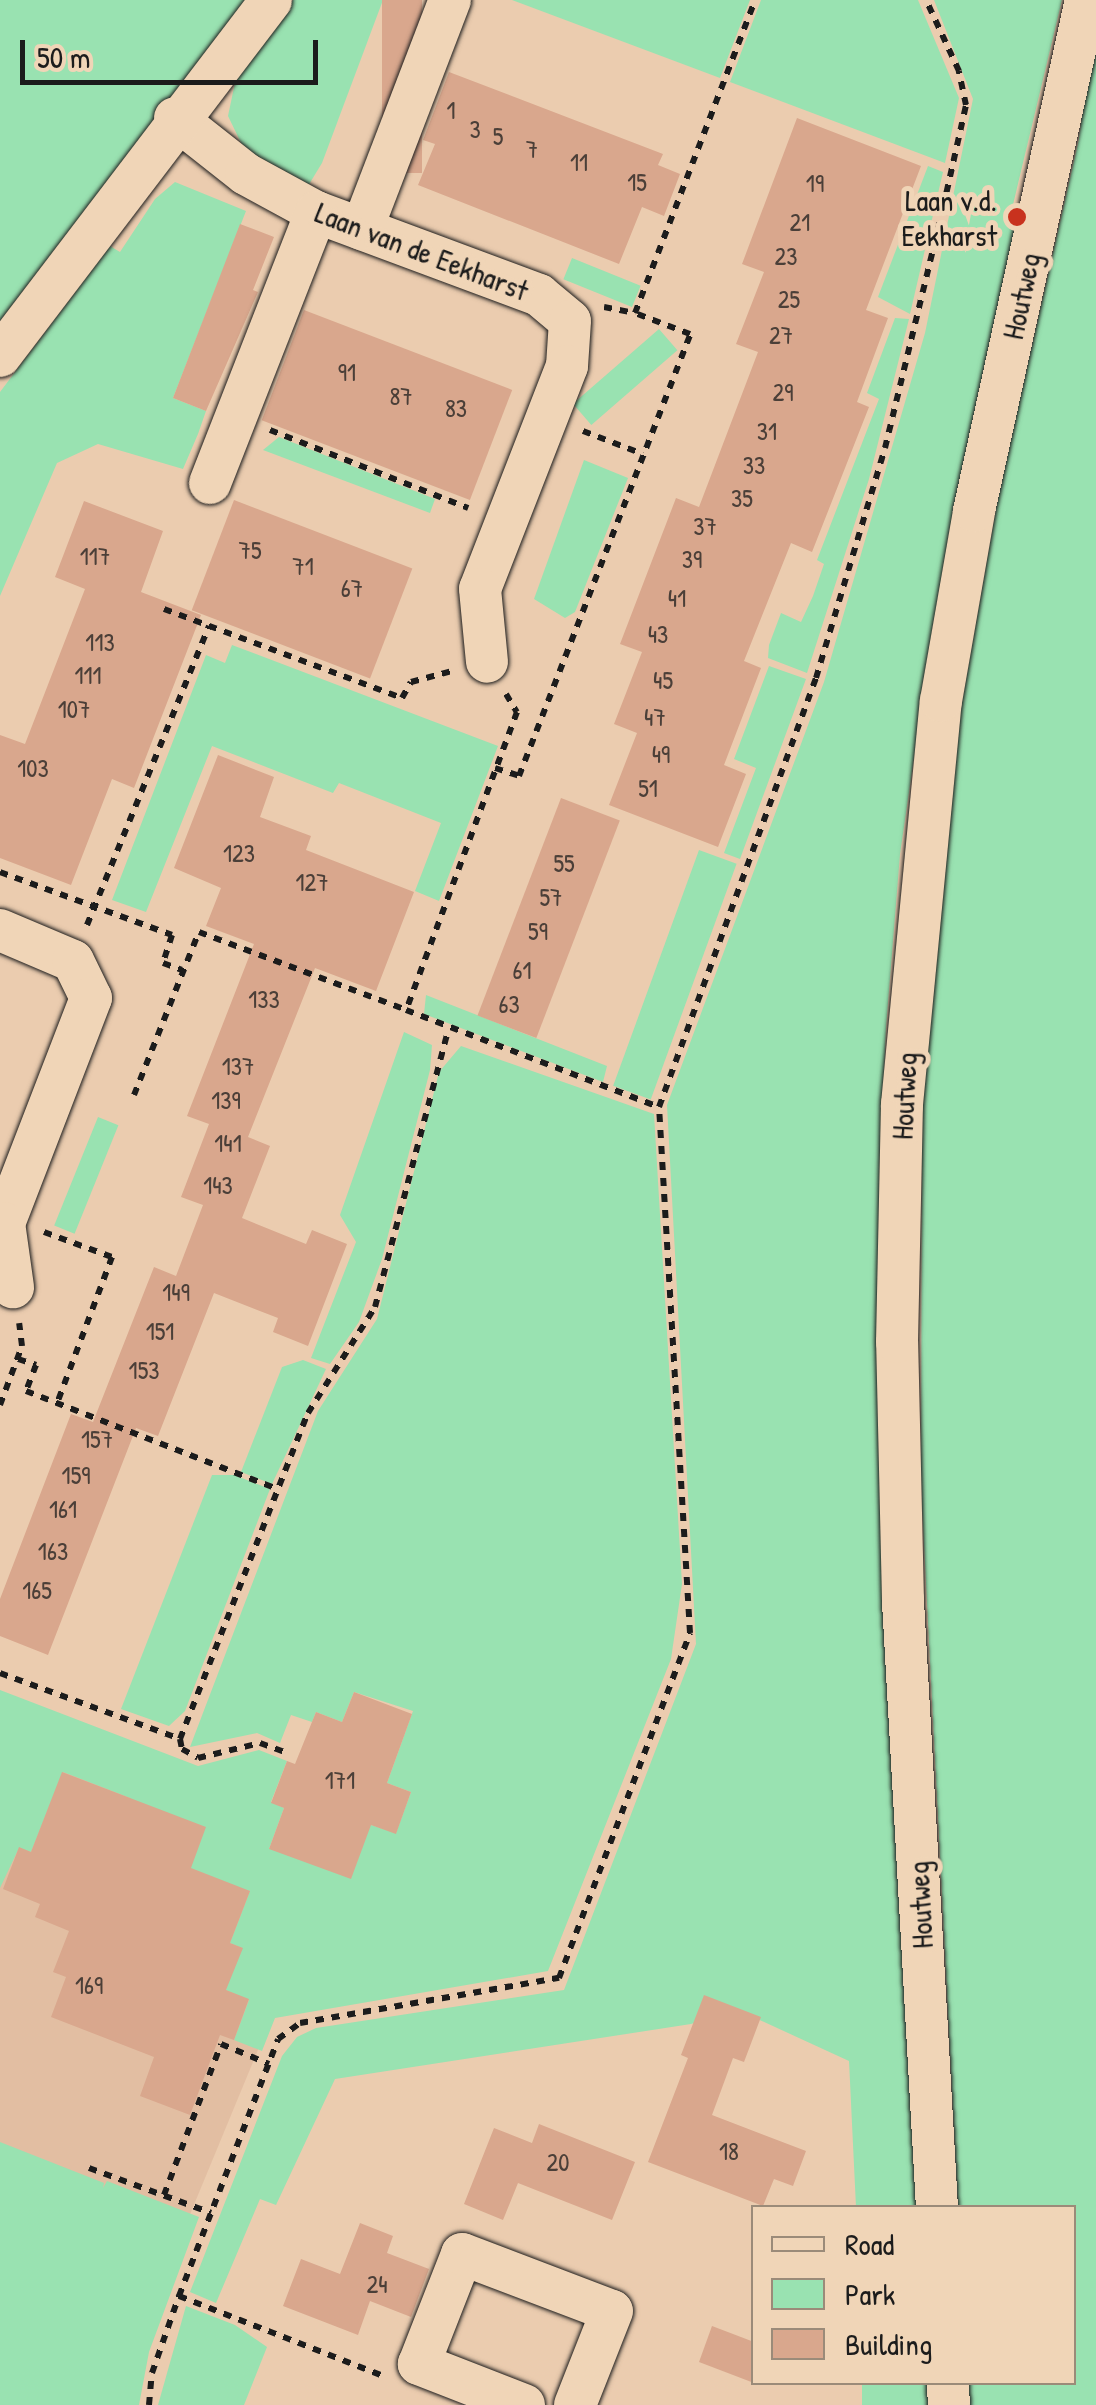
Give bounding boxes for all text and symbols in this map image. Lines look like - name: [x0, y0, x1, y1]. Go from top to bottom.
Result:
- scale bar: [25, 20, 322, 82]
- text: 50 m: [37, 37, 90, 77]
- house number: 1: [446, 95, 456, 125]
- house number: 3: [469, 114, 481, 144]
- house number: 5: [493, 121, 503, 151]
- house number: 7: [526, 134, 538, 164]
- house number: 11: [570, 147, 588, 177]
- house number: 15: [627, 167, 647, 197]
- house number: 19: [806, 168, 824, 198]
- place label: Laan v.d. Eekharst: [902, 182, 997, 252]
- street label: Laan van de Eekharst: [310, 194, 534, 308]
- marker: Laan v.d. Eekharst: [1006, 206, 1028, 228]
- house number: 21: [790, 207, 810, 237]
- house number: 23: [775, 241, 797, 271]
- street label: Houtweg: [994, 249, 1048, 343]
- house number: 25: [778, 284, 800, 314]
- house number: 27: [769, 320, 793, 350]
- house number: 91: [338, 357, 356, 387]
- house number: 29: [773, 377, 793, 407]
- house number: 87: [389, 381, 413, 411]
- house number: 83: [445, 393, 467, 423]
- house number: 31: [757, 416, 777, 446]
- house number: 33: [743, 450, 765, 480]
- house number: 35: [731, 483, 753, 513]
- house number: 37: [693, 511, 717, 541]
- house number: 75: [239, 535, 261, 565]
- house number: 117: [80, 541, 110, 571]
- house number: 39: [682, 544, 702, 574]
- house number: 71: [292, 551, 314, 581]
- house number: 67: [341, 573, 363, 603]
- house number: 41: [668, 583, 686, 613]
- house number: 43: [648, 619, 668, 649]
- house number: 113: [85, 627, 115, 657]
- house number: 111: [74, 660, 102, 690]
- house number: 45: [653, 665, 673, 695]
- house number: 107: [58, 694, 90, 724]
- house number: 47: [644, 702, 666, 732]
- house number: 49: [652, 739, 670, 769]
- house number: 103: [17, 753, 49, 783]
- house number: 51: [638, 773, 658, 803]
- house number: 123: [223, 838, 255, 868]
- house number: 55: [553, 848, 575, 878]
- house number: 127: [295, 867, 329, 897]
- house number: 57: [540, 882, 562, 912]
- house number: 59: [528, 916, 548, 946]
- house number: 61: [512, 955, 532, 985]
- house number: 133: [248, 984, 280, 1014]
- house number: 63: [498, 989, 520, 1019]
- house number: 137: [222, 1051, 254, 1081]
- street label: Houtweg: [884, 1051, 924, 1141]
- house number: 139: [211, 1085, 241, 1115]
- house number: 141: [214, 1128, 242, 1158]
- house number: 143: [203, 1170, 233, 1200]
- house number: 149: [162, 1277, 190, 1307]
- house number: 151: [146, 1316, 174, 1346]
- house number: 153: [129, 1355, 159, 1385]
- house number: 157: [81, 1424, 113, 1454]
- house number: 159: [62, 1460, 90, 1490]
- house number: 161: [49, 1494, 77, 1524]
- house number: 163: [38, 1536, 68, 1566]
- house number: 165: [22, 1575, 52, 1605]
- house number: 171: [325, 1765, 355, 1795]
- street label: Houtweg: [900, 1860, 940, 1950]
- house number: 169: [75, 1970, 103, 2000]
- house number: 18: [719, 2136, 739, 2166]
- house number: 20: [547, 2147, 569, 2177]
- legend: [751, 2205, 1076, 2385]
- text: Road: [845, 2224, 894, 2264]
- house number: 24: [366, 2269, 388, 2299]
- text: Park: [845, 2274, 895, 2314]
- text: Building: [845, 2324, 932, 2364]

